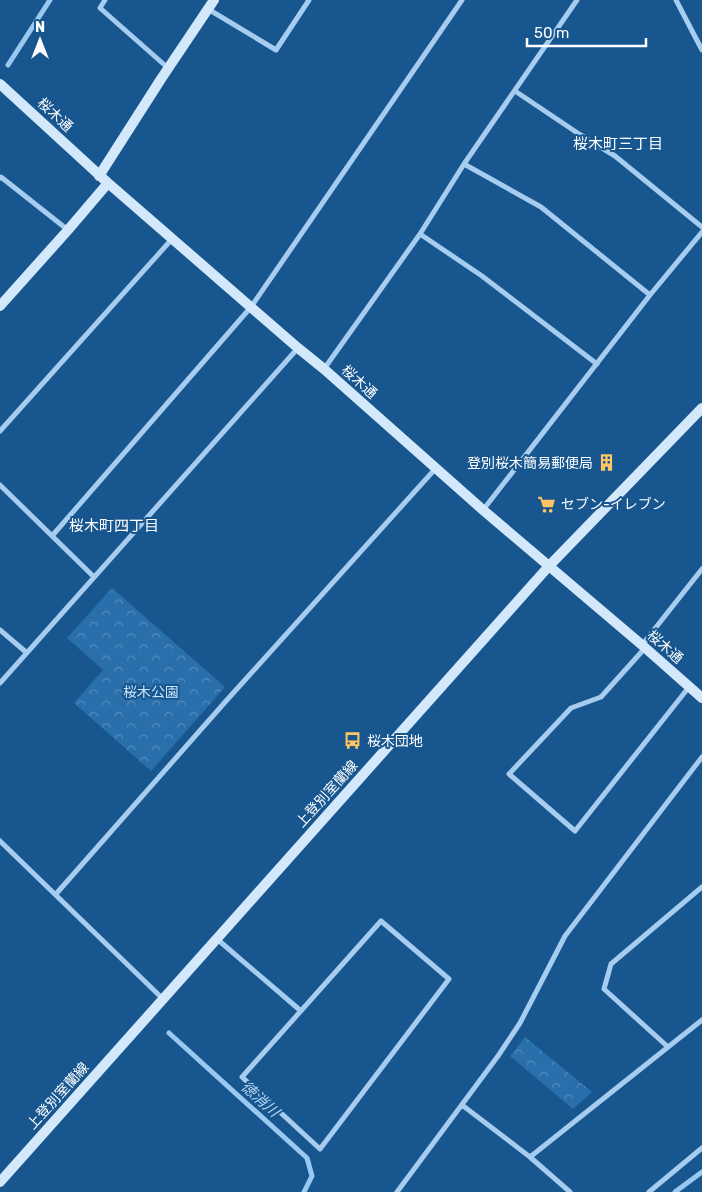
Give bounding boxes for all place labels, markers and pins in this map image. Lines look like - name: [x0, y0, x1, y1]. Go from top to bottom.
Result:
- building icon: 登別桜木簡易郵便局: [597, 453, 617, 473]
- place label: 登別桜木簡易郵便局: [467, 455, 593, 472]
- supermarket icon: セブン-イレブン: [537, 494, 557, 514]
- place label: セブン-イレブン: [561, 496, 666, 513]
- bus stop icon: 桜木団地: [343, 731, 363, 751]
- place label: 桜木団地: [367, 733, 423, 750]

